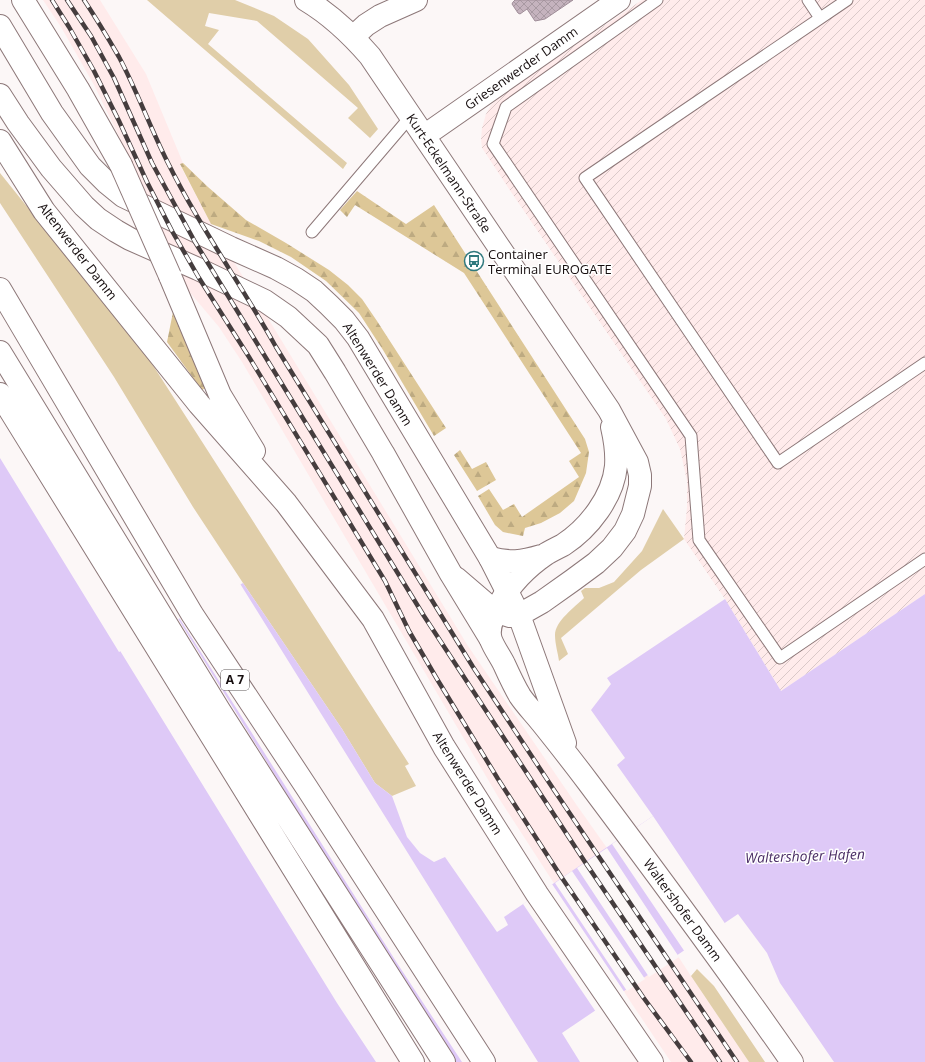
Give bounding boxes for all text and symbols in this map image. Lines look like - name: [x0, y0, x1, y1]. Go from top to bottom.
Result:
- street label: Griesenwerder Damm: [461, 22, 581, 114]
- street label: Kurt-Eckelmann-Straße: [402, 110, 496, 236]
- street label: Altenwerder Damm: [34, 199, 122, 303]
- place label: Container Terminal EUROGATE: [488, 245, 612, 278]
- bus stop icon: Container Terminal EUROGATE: [463, 250, 485, 272]
- street label: Altenwerder Damm: [339, 319, 417, 429]
- road number: A 7: [221, 670, 249, 690]
- street label: Altenwerder Damm: [429, 728, 507, 838]
- water label: Waltershofer Hafen: [745, 844, 865, 867]
- street label: Waltershofer Damm: [640, 855, 726, 965]

